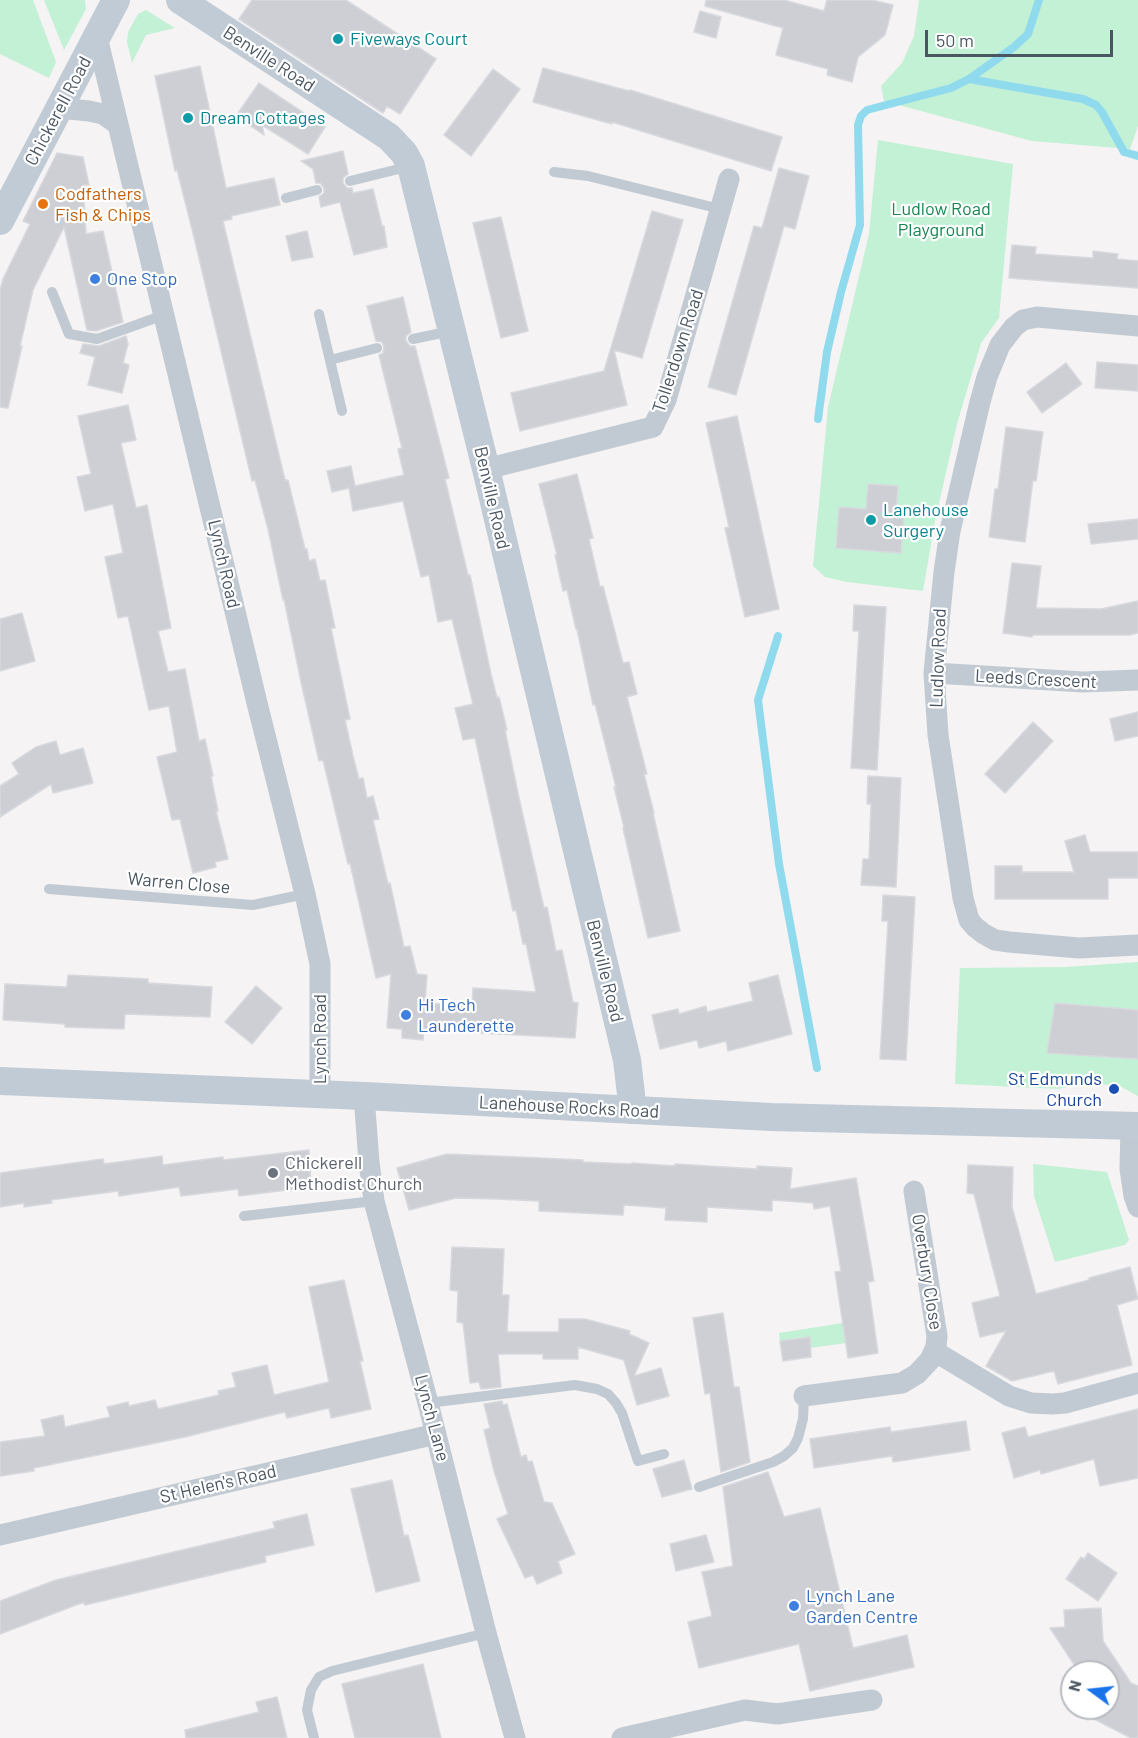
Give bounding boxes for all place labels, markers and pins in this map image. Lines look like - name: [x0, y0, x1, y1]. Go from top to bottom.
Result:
- place label: Fiveways Court: [350, 28, 468, 50]
- marker: Fiveways Court: [331, 32, 345, 46]
- place label: Dream Cottages: [200, 107, 325, 129]
- marker: Dream Cottages: [181, 111, 195, 125]
- place label: Codfathers Fish & Chips: [55, 183, 151, 226]
- marker: Codfathers Fish & Chips: [36, 197, 50, 211]
- place label: One Stop: [107, 268, 178, 290]
- marker: One Stop: [88, 272, 102, 286]
- place label: Lanehouse Surgery: [883, 499, 969, 542]
- marker: Lanehouse Surgery: [864, 513, 878, 527]
- place label: Hi Tech Launderette: [418, 994, 514, 1036]
- marker: Hi Tech Launderette: [399, 1008, 413, 1022]
- place label: St Edmunds Church: [1008, 1068, 1102, 1110]
- marker: St Edmunds Church: [1107, 1082, 1121, 1096]
- place label: Chickerell Methodist Church: [285, 1152, 422, 1194]
- marker: Chickerell Methodist Church: [266, 1166, 280, 1180]
- place label: Lynch Lane Garden Centre: [806, 1585, 918, 1628]
- marker: Lynch Lane Garden Centre: [787, 1599, 801, 1613]

